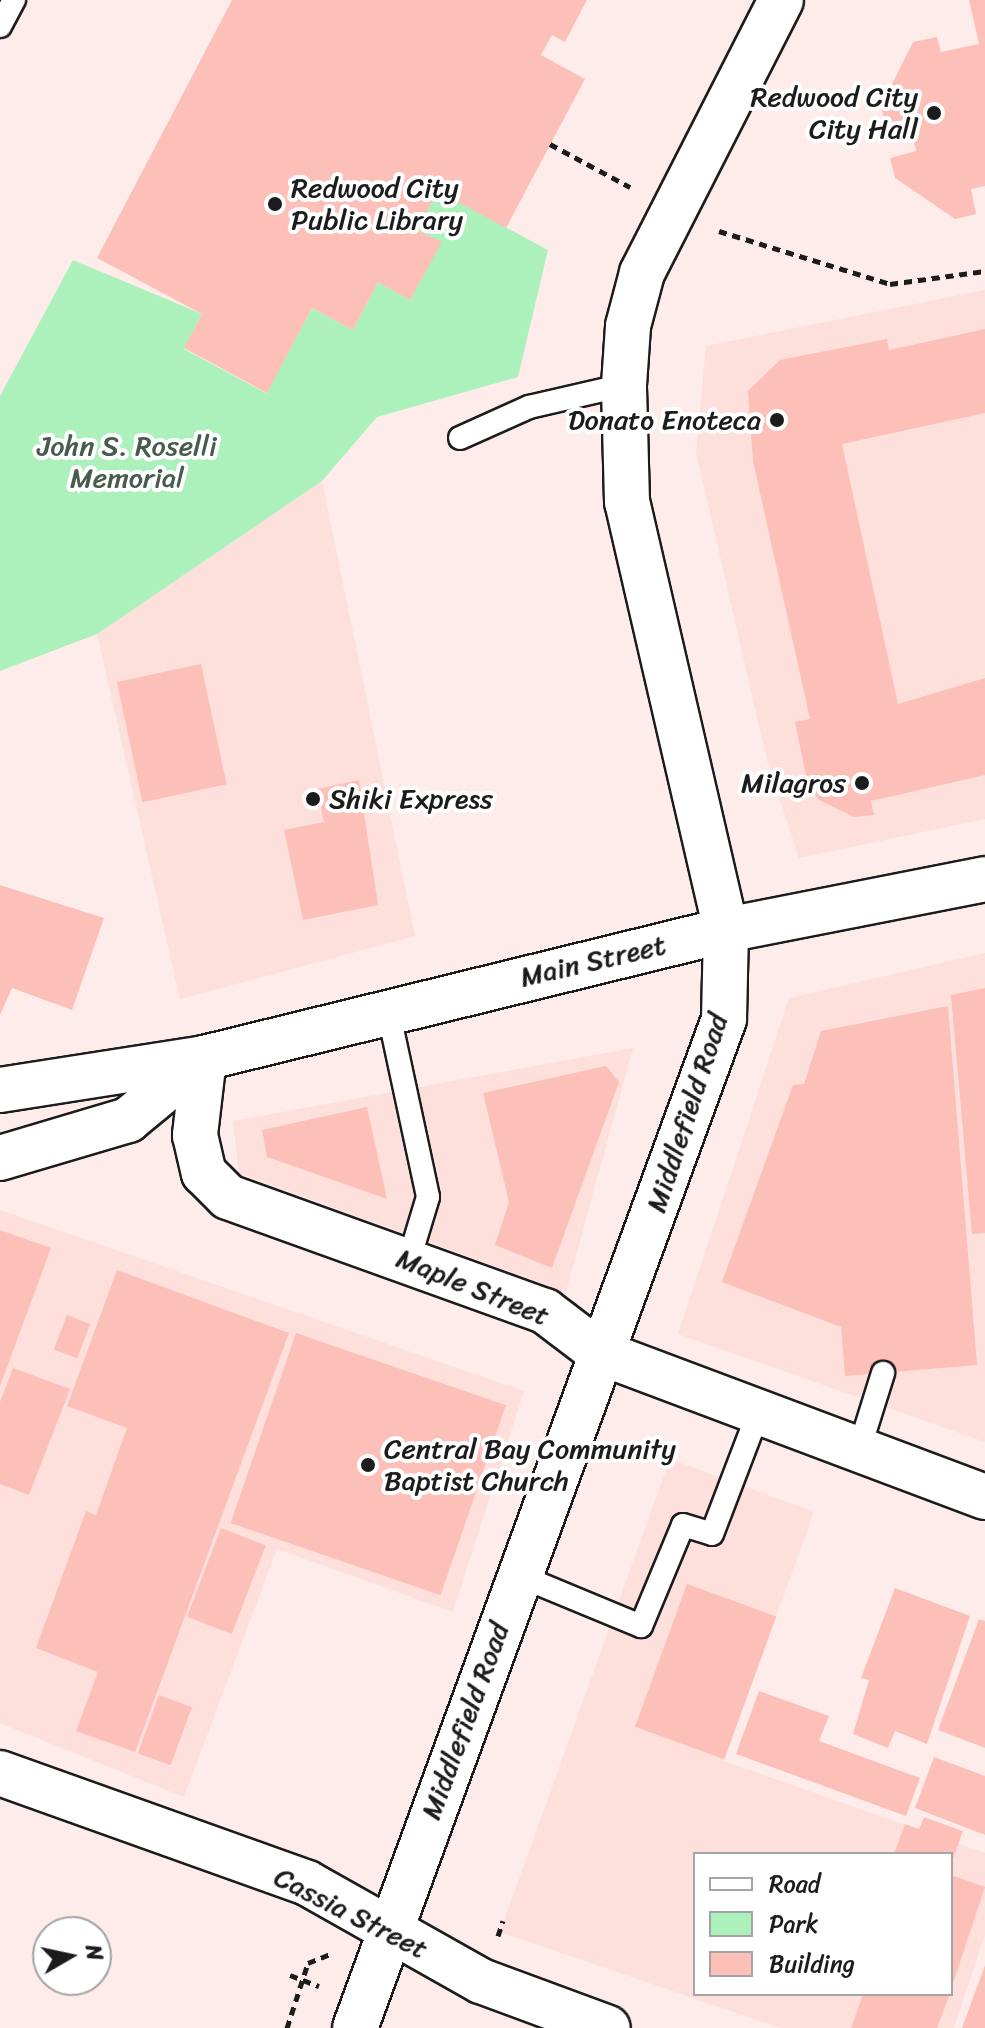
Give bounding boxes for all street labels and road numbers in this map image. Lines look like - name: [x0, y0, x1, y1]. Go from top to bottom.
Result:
- street label: Main Street: [517, 928, 669, 994]
- street label: Middlefield Road: [639, 1010, 735, 1216]
- street label: Maple Street: [391, 1241, 555, 1333]
- street label: Middlefield Road: [414, 1618, 516, 1824]
- street label: Cassia Street: [269, 1860, 433, 1966]

